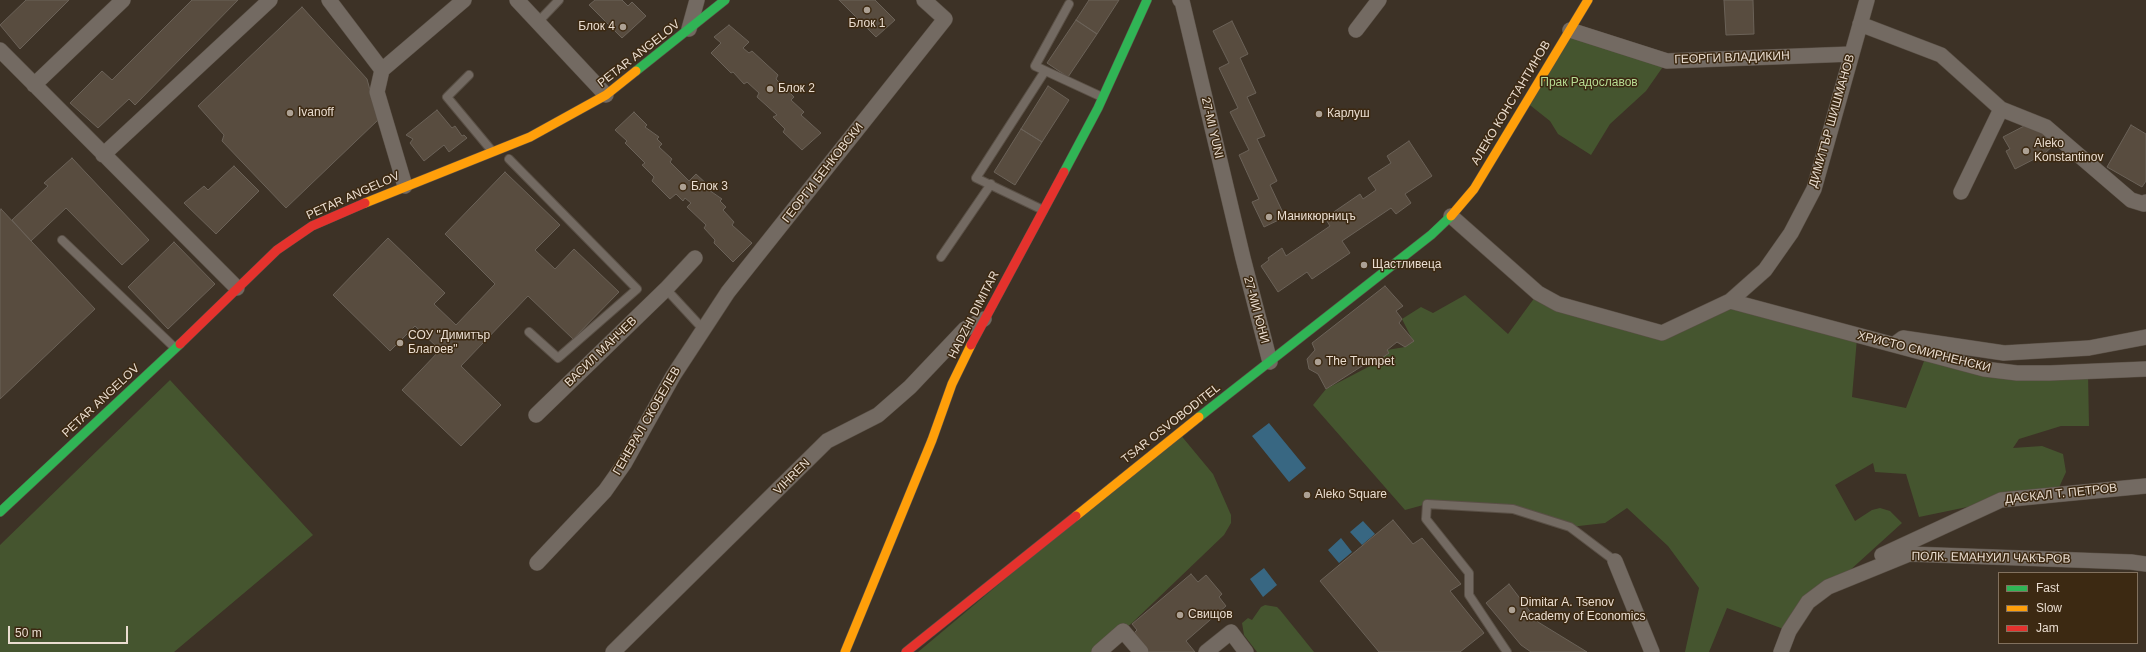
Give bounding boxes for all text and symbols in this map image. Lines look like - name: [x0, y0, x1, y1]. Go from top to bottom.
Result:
- marker: Блок 1: [862, 5, 872, 15]
- street label: PETAR ANGELOV: [595, 17, 683, 91]
- place label: Блок 1: [849, 17, 885, 31]
- place label: Блок 4: [578, 20, 615, 34]
- marker: Блок 4: [618, 22, 628, 32]
- street label: АЛЕКО КОНСТАНТИНОВ: [1468, 38, 1554, 168]
- street label: ГЕОРГИ ВЛАДИКИН: [1674, 49, 1790, 67]
- street label: ДИМИТЪР ШИШМАНОВ: [1806, 53, 1858, 189]
- park label: Прак Радославов: [1540, 76, 1638, 90]
- place label: Блок 2: [778, 82, 815, 96]
- marker: Блок 2: [765, 84, 775, 94]
- street label: 27-MI YUNI: [1198, 96, 1226, 160]
- place label: Ivanoff: [298, 106, 334, 120]
- place label: Карлуш: [1327, 107, 1370, 121]
- marker: Ivanoff: [285, 108, 295, 118]
- marker: Карлуш: [1314, 109, 1324, 119]
- street label: ГЕОРГИ БЕНКОВСКИ: [779, 120, 867, 226]
- place label: Aleko Konstantinov: [2034, 137, 2103, 165]
- marker: Aleko Konstantinov: [2021, 146, 2031, 156]
- street label: PETAR ANGELOV: [304, 169, 402, 223]
- place label: Блок 3: [691, 180, 728, 194]
- marker: Блок 3: [678, 182, 688, 192]
- place label: Маникюрницъ: [1277, 210, 1356, 224]
- marker: Маникюрницъ: [1264, 212, 1274, 222]
- place label: Щастливеца: [1372, 258, 1441, 272]
- marker: Щастливеца: [1359, 260, 1369, 270]
- street label: HADZHI DIMITAR: [946, 269, 1002, 361]
- street label: 27-МИ ЮНИ: [1240, 275, 1272, 345]
- street label: ВАСИЛ МАНЧЕВ: [562, 314, 640, 390]
- street label: ХРИСТО СМИРНЕНСКИ: [1856, 328, 1992, 376]
- place label: СОУ "Димитър Благоев": [408, 329, 490, 357]
- marker: СОУ "Димитър Благоев": [395, 338, 405, 348]
- place label: The Trumpet: [1326, 355, 1394, 369]
- marker: The Trumpet: [1313, 357, 1323, 367]
- street label: PETAR ANGELOV: [59, 361, 143, 441]
- street label: ГЕНЕРАЛ СКОБЕЛЕВ: [610, 364, 684, 478]
- street label: TSAR OSVOBODITEL: [1119, 381, 1223, 467]
- street label: VIHREN: [771, 456, 813, 498]
- street label: ДАСКАЛ Т. ПЕТРОВ: [2004, 481, 2118, 507]
- place label: Aleko Square: [1315, 488, 1387, 502]
- marker: Aleko Square: [1302, 490, 1312, 500]
- street label: ПОЛК. ЕМАНУИЛ ЧАКЪРОВ: [1911, 549, 2071, 567]
- legend: [1998, 572, 2138, 644]
- text: Fast: [2036, 581, 2059, 595]
- place label: Dimitar A. Tsenov Academy of Economics: [1520, 596, 1645, 624]
- text: Slow: [2036, 601, 2062, 615]
- marker: Dimitar A. Tsenov Academy of Economics: [1507, 605, 1517, 615]
- place label: Свищов: [1188, 608, 1233, 622]
- marker: Свищов: [1175, 610, 1185, 620]
- scale bar: [10, 618, 130, 644]
- text: Jam: [2036, 621, 2059, 635]
- text: 50 m: [15, 626, 42, 640]

